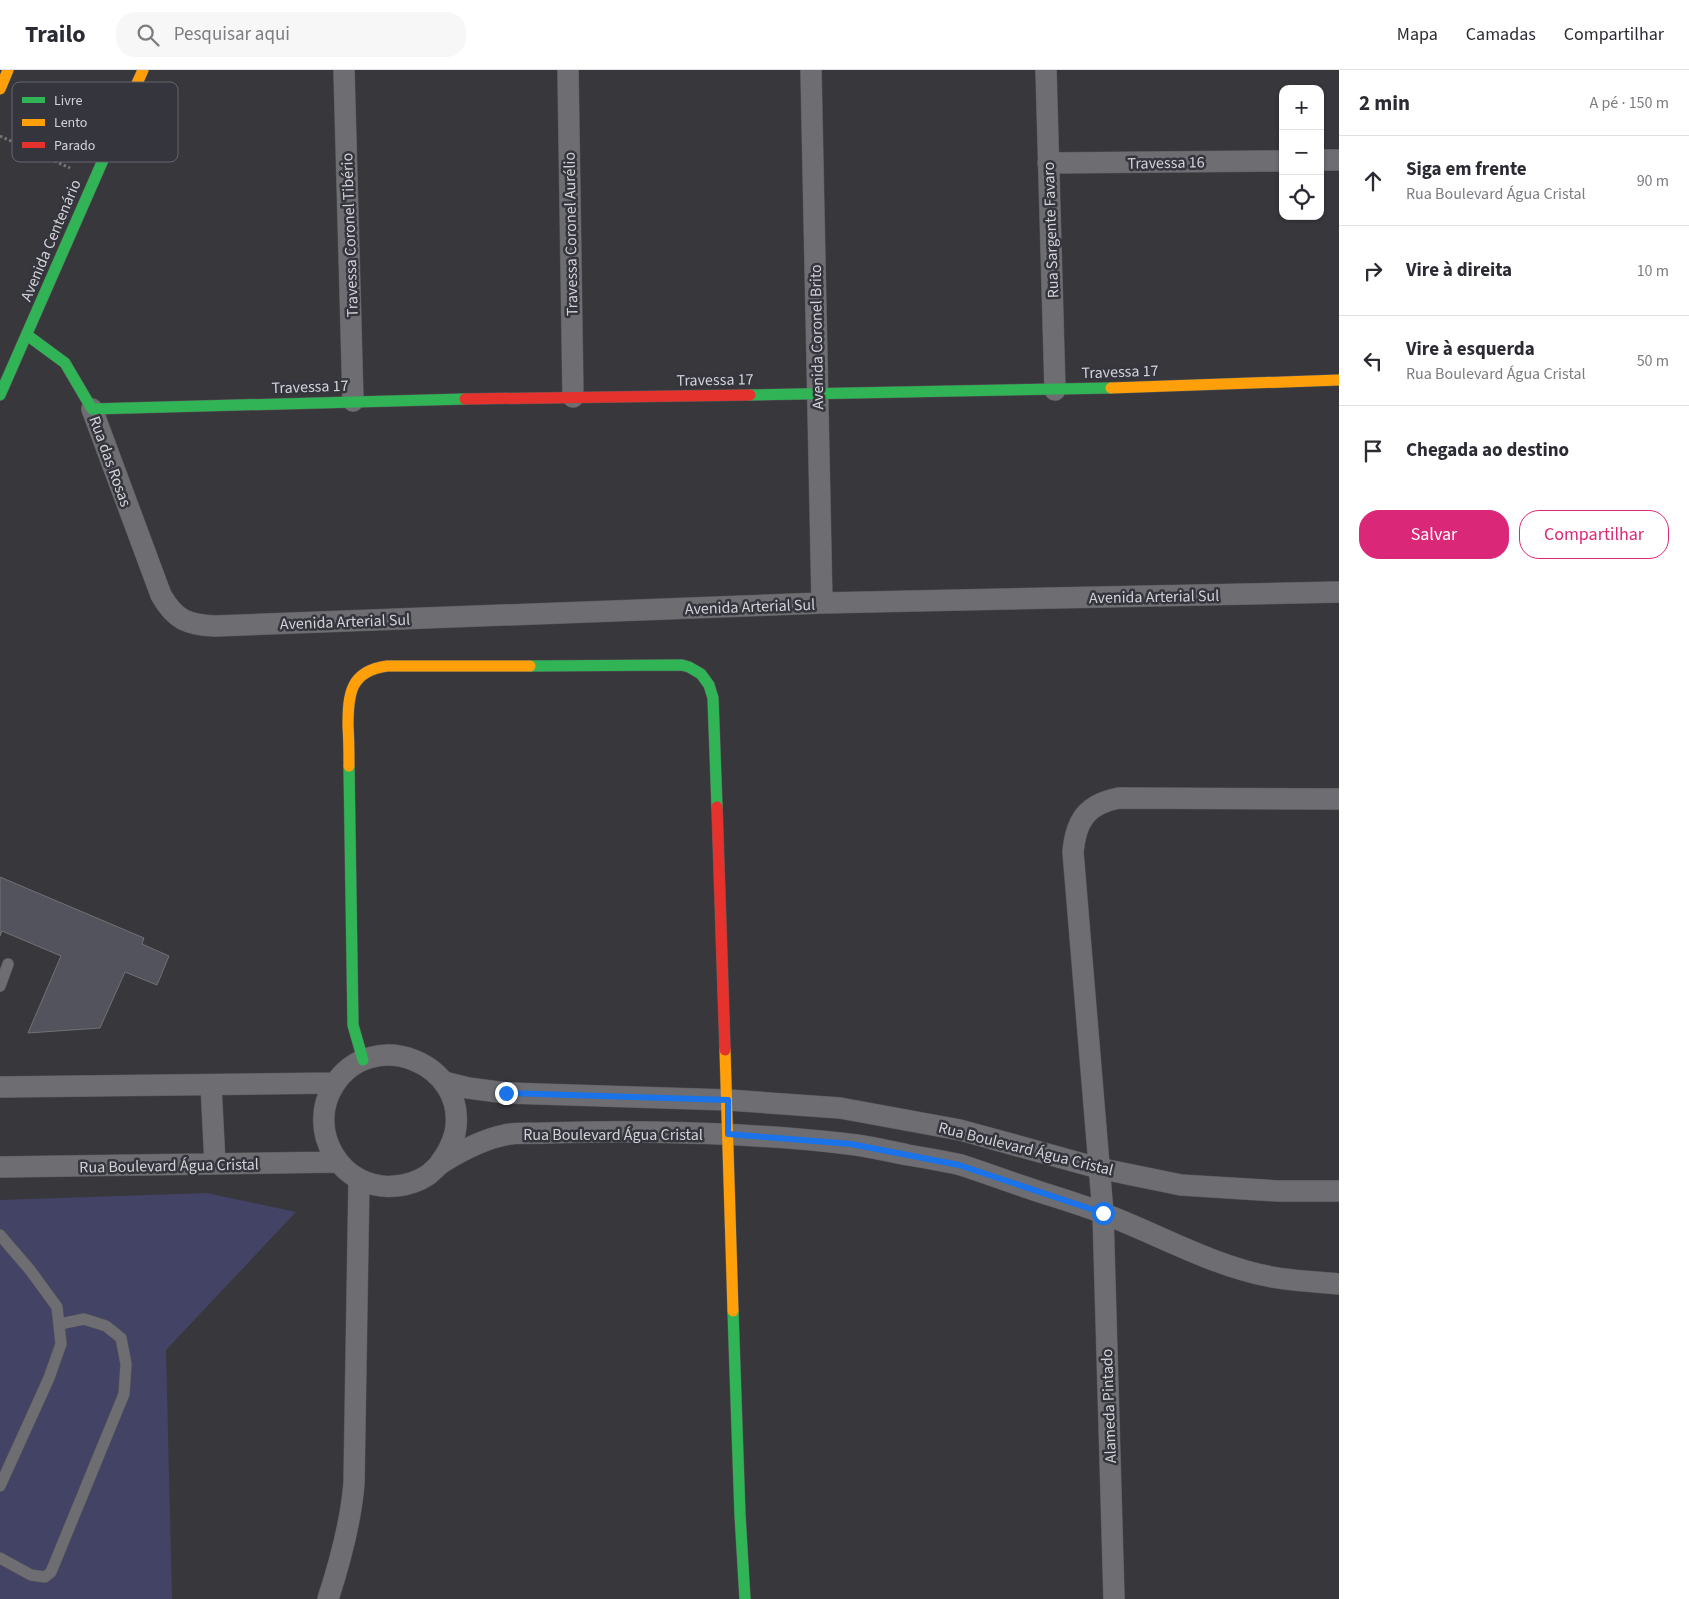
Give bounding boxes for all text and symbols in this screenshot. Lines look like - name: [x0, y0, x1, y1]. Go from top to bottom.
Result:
- search box: [116, 12, 466, 57]
- text: Trailo: [25, 17, 86, 52]
- icon: search: [134, 21, 162, 49]
- text: Pesquisar aqui: [174, 21, 290, 48]
- text: Mapa: [1397, 22, 1438, 47]
- text: Camadas: [1466, 22, 1536, 47]
- text: Compartilhar: [1564, 22, 1664, 47]
- legend: [12, 82, 178, 162]
- map controls: [1279, 85, 1324, 220]
- button: +: [1279, 85, 1324, 130]
- text: 2 min: [1359, 88, 1410, 118]
- text: Livre: [54, 91, 83, 111]
- text: A pé · 150 m: [1590, 92, 1669, 114]
- text: Lento: [54, 113, 87, 133]
- button: −: [1279, 130, 1324, 175]
- text: Parado: [54, 136, 95, 156]
- street label: Travessa 16: [1127, 151, 1205, 175]
- street label: Travessa Coronel Tibério: [336, 152, 364, 317]
- street label: Travessa Coronel Aurélio: [559, 152, 583, 316]
- text: Siga em frente: [1406, 156, 1527, 183]
- street label: Rua Sargente Favaro: [1038, 161, 1064, 299]
- icon: ahead: [1359, 167, 1387, 195]
- text: 90 m: [1637, 170, 1669, 192]
- button: locate: [1279, 175, 1324, 220]
- street label: Avenida Centenário: [15, 176, 87, 305]
- text: Rua Boulevard Água Cristal: [1406, 183, 1586, 205]
- icon: right: [1359, 257, 1387, 285]
- text: Vire à direita: [1406, 257, 1512, 284]
- text: 10 m: [1637, 260, 1669, 282]
- street label: Avenida Coronel Brito: [805, 264, 829, 410]
- text: Vire à esquerda: [1406, 336, 1535, 363]
- icon: left: [1359, 347, 1387, 375]
- text: 50 m: [1637, 350, 1669, 372]
- street label: Travessa 17: [1081, 360, 1159, 384]
- text: Rua Boulevard Água Cristal: [1406, 363, 1586, 385]
- street label: Travessa 17: [676, 368, 754, 392]
- street label: Travessa 17: [271, 375, 349, 399]
- street label: Rua das Rosas: [83, 413, 137, 510]
- icon: arrive: [1359, 437, 1387, 465]
- text: Chegada ao destino: [1406, 437, 1569, 464]
- button: Salvar: [1359, 510, 1509, 559]
- button: Compartilhar: [1519, 510, 1669, 559]
- street label: Avenida Arterial Sul: [1089, 585, 1219, 609]
- street label: Avenida Arterial Sul: [685, 594, 816, 620]
- street label: Avenida Arterial Sul: [280, 609, 411, 635]
- route end: [495, 1082, 518, 1105]
- street label: Rua Boulevard Água Cristal: [936, 1117, 1116, 1181]
- street label: Rua Boulevard Água Cristal: [523, 1124, 703, 1146]
- street label: Rua Boulevard Água Cristal: [79, 1153, 259, 1179]
- route start: [1092, 1202, 1115, 1225]
- street label: Alameda Pintado: [1096, 1348, 1122, 1464]

